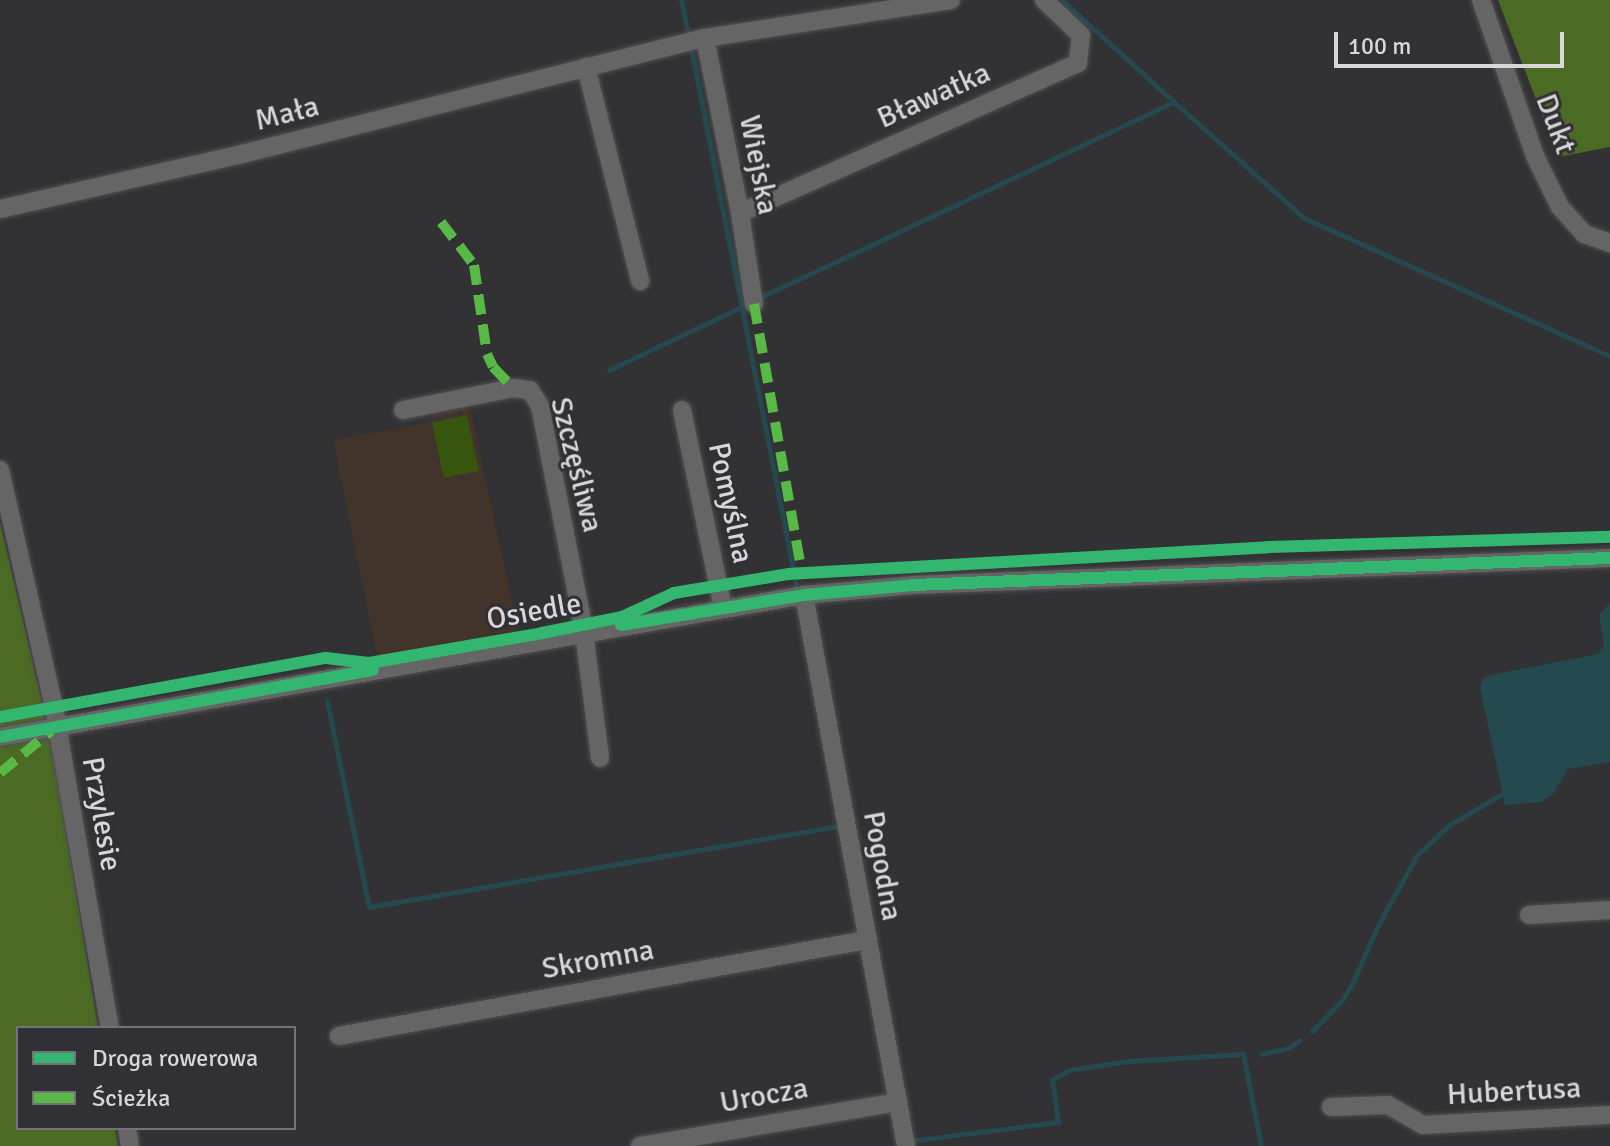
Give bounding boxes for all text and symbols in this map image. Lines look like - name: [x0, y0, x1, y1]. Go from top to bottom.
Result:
- scale bar: [1338, 16, 1568, 66]
- text: 100 m: [1348, 31, 1411, 61]
- street label: Bławatka: [872, 55, 996, 137]
- street label: Mała: [251, 89, 323, 139]
- street label: Dukt: [1527, 89, 1583, 159]
- street label: Wiejska: [731, 112, 785, 218]
- street label: Szczęśliwa: [542, 394, 610, 536]
- street label: Pomyślna: [700, 439, 760, 567]
- street label: Osiedle: [484, 586, 584, 638]
- street label: Przylesie: [73, 754, 129, 874]
- street label: Pogodna: [855, 808, 909, 924]
- street label: Skromna: [539, 932, 657, 988]
- legend: [16, 1026, 296, 1130]
- text: Droga rowerowa: [92, 1043, 258, 1073]
- street label: Urocza: [717, 1071, 811, 1121]
- street label: Hubertusa: [1446, 1071, 1582, 1113]
- text: Ścieżka: [92, 1083, 170, 1113]

